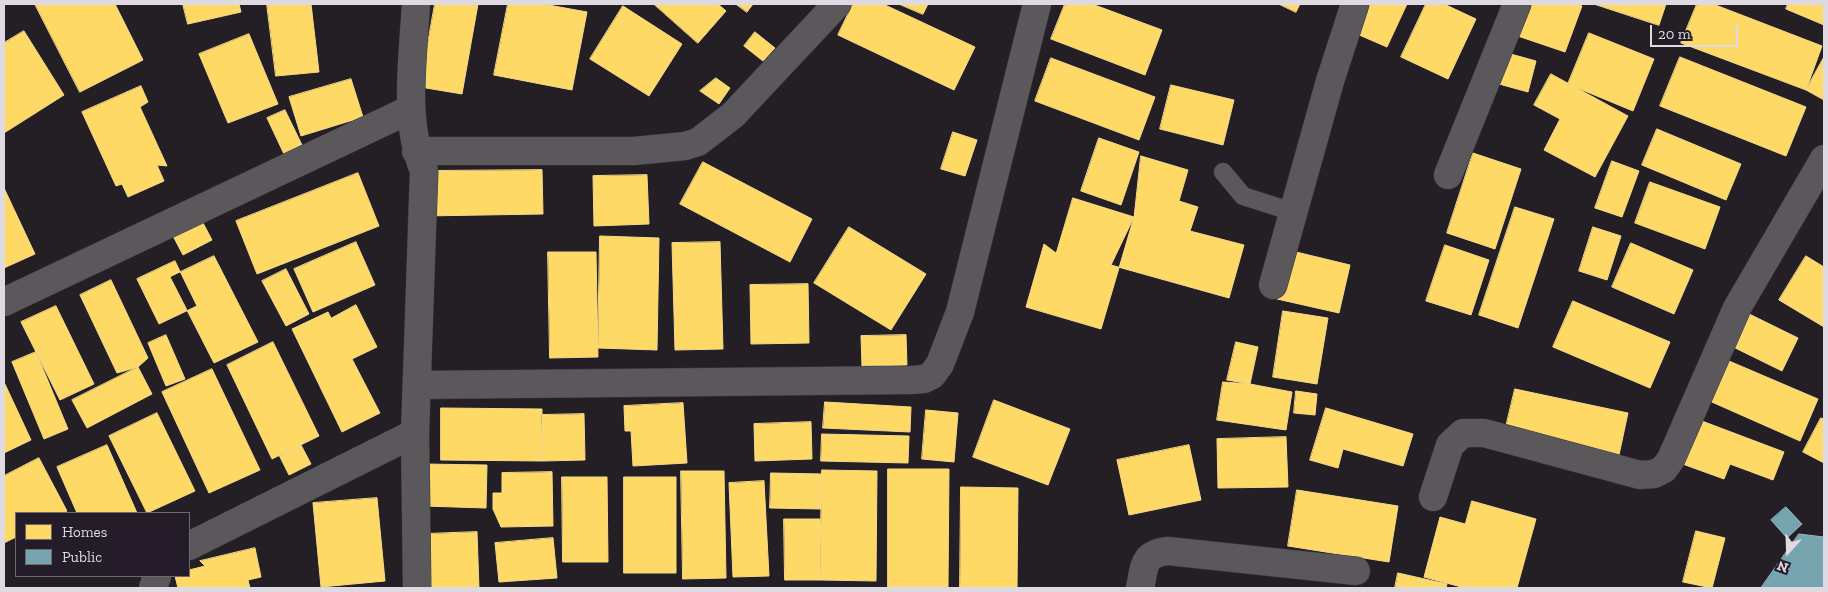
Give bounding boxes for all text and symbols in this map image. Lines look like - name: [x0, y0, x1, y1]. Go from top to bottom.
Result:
- scale bar: [1653, 15, 1740, 47]
- text: 20 m: [1658, 25, 1691, 43]
- legend: [15, 512, 190, 577]
- text: Homes: [62, 523, 107, 541]
- north arrow: [1763, 527, 1813, 577]
- text: Public: [62, 548, 102, 566]
- text: N: [1775, 557, 1791, 576]

